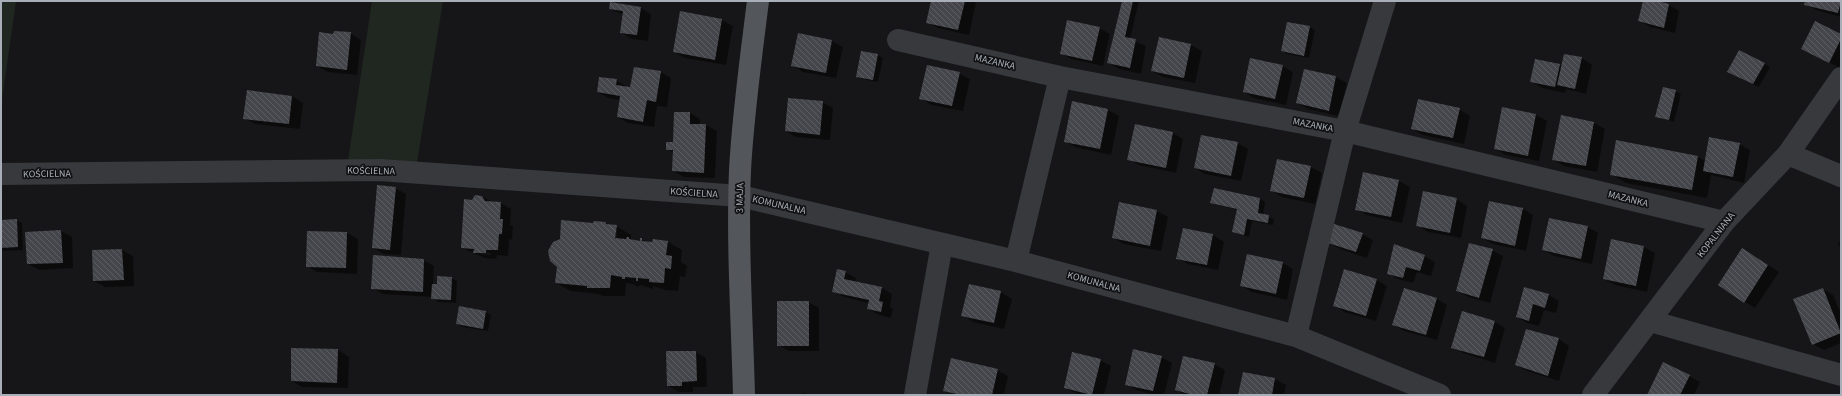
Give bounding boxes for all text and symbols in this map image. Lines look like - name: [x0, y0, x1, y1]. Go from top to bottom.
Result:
- street label: MAZANKA: [973, 51, 1017, 74]
- street label: MAZANKA: [1292, 114, 1335, 136]
- street label: KOŚCIELNA: [347, 164, 396, 178]
- street label: KOŚCIELNA: [23, 167, 72, 181]
- street label: 3 MAJA: [733, 182, 747, 213]
- street label: KOŚCIELNA: [670, 184, 719, 202]
- street label: MAZANKA: [1606, 187, 1650, 211]
- street label: KOMUNALNA: [751, 192, 808, 218]
- street label: KOPALNIANA: [1694, 209, 1739, 261]
- street label: KOMUNALNA: [1066, 268, 1123, 296]

